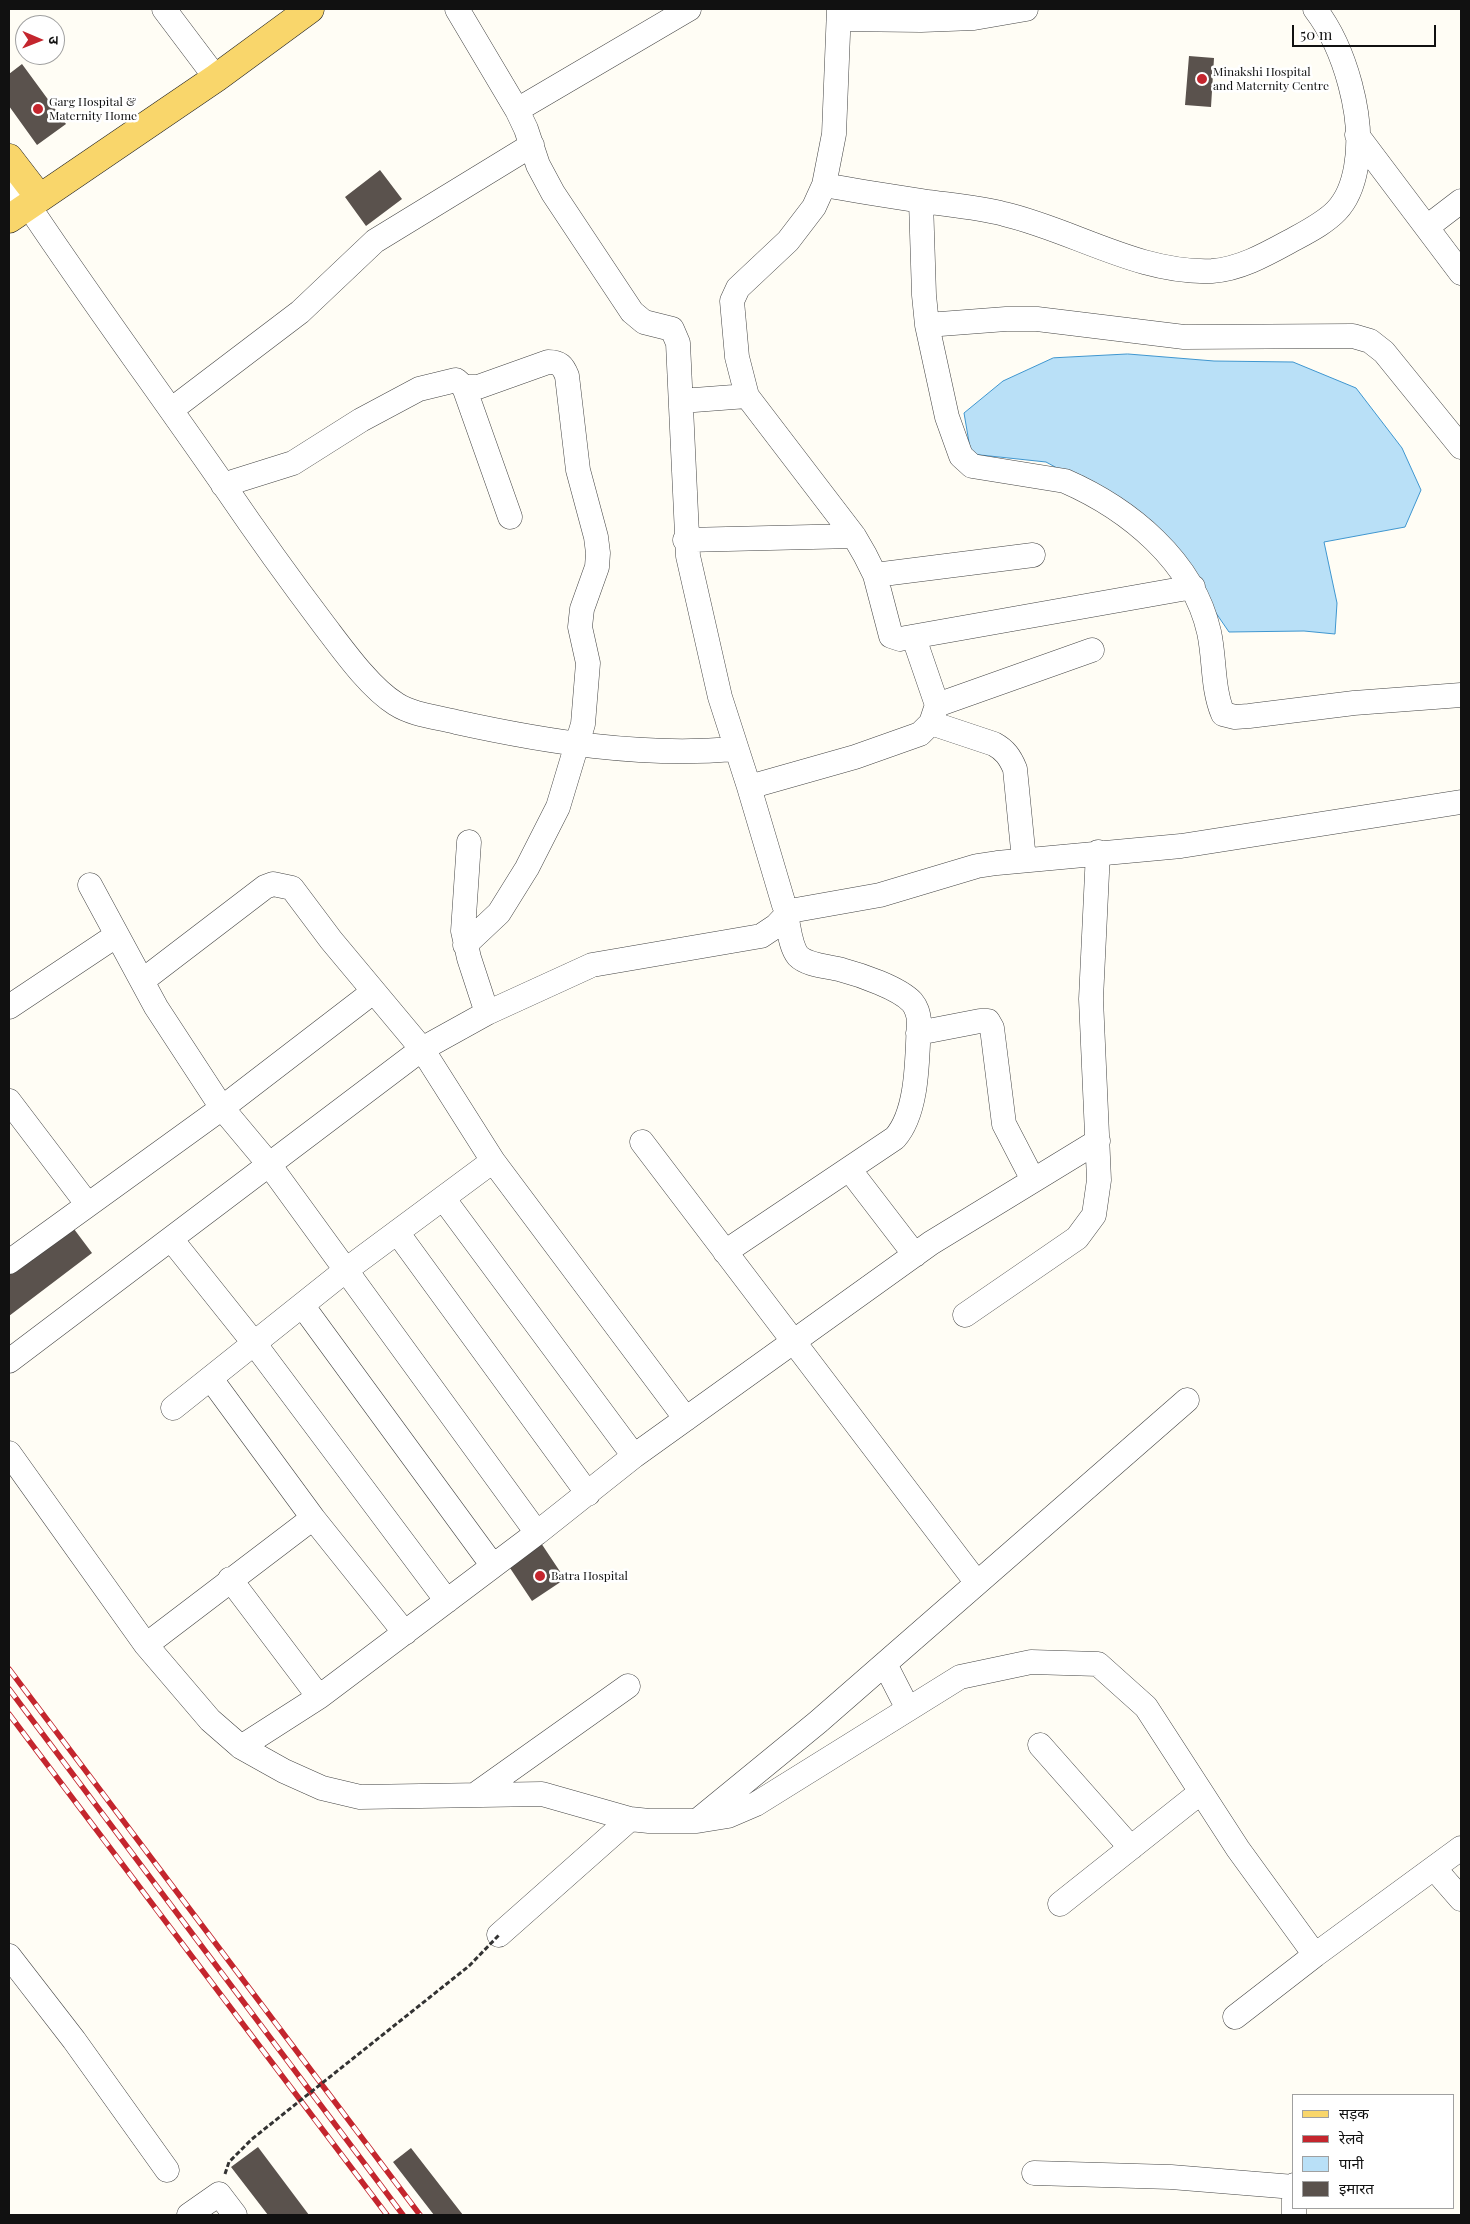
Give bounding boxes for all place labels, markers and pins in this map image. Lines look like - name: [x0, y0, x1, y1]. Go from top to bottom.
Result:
- place label: Minakshi Hospital and Maternity Centre: [1213, 65, 1329, 93]
- marker: Minakshi Hospital and Maternity Centre: [1195, 72, 1209, 86]
- place label: Garg Hospital & Maternity Home: [49, 95, 137, 123]
- marker: Garg Hospital & Maternity Home: [31, 102, 45, 116]
- marker: Batra Hospital: [533, 1569, 547, 1583]
- place label: Batra Hospital: [551, 1569, 628, 1583]

